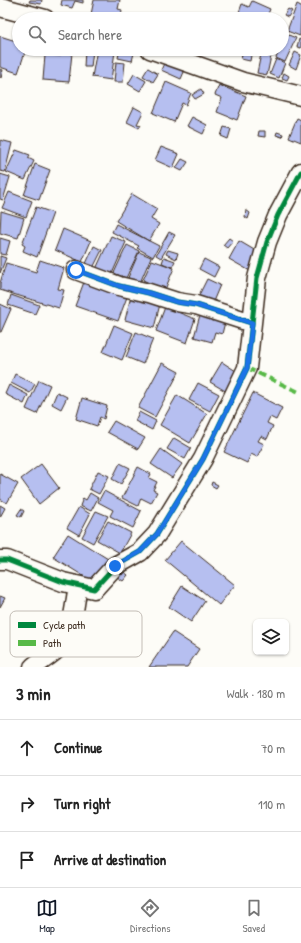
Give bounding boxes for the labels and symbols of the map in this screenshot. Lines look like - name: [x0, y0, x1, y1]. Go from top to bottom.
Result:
- route start: [67, 261, 85, 279]
- route end: [106, 557, 124, 575]
- legend: [10, 611, 142, 657]
- text: Cycle path: [43, 618, 86, 632]
- text: Path: [43, 636, 61, 650]

